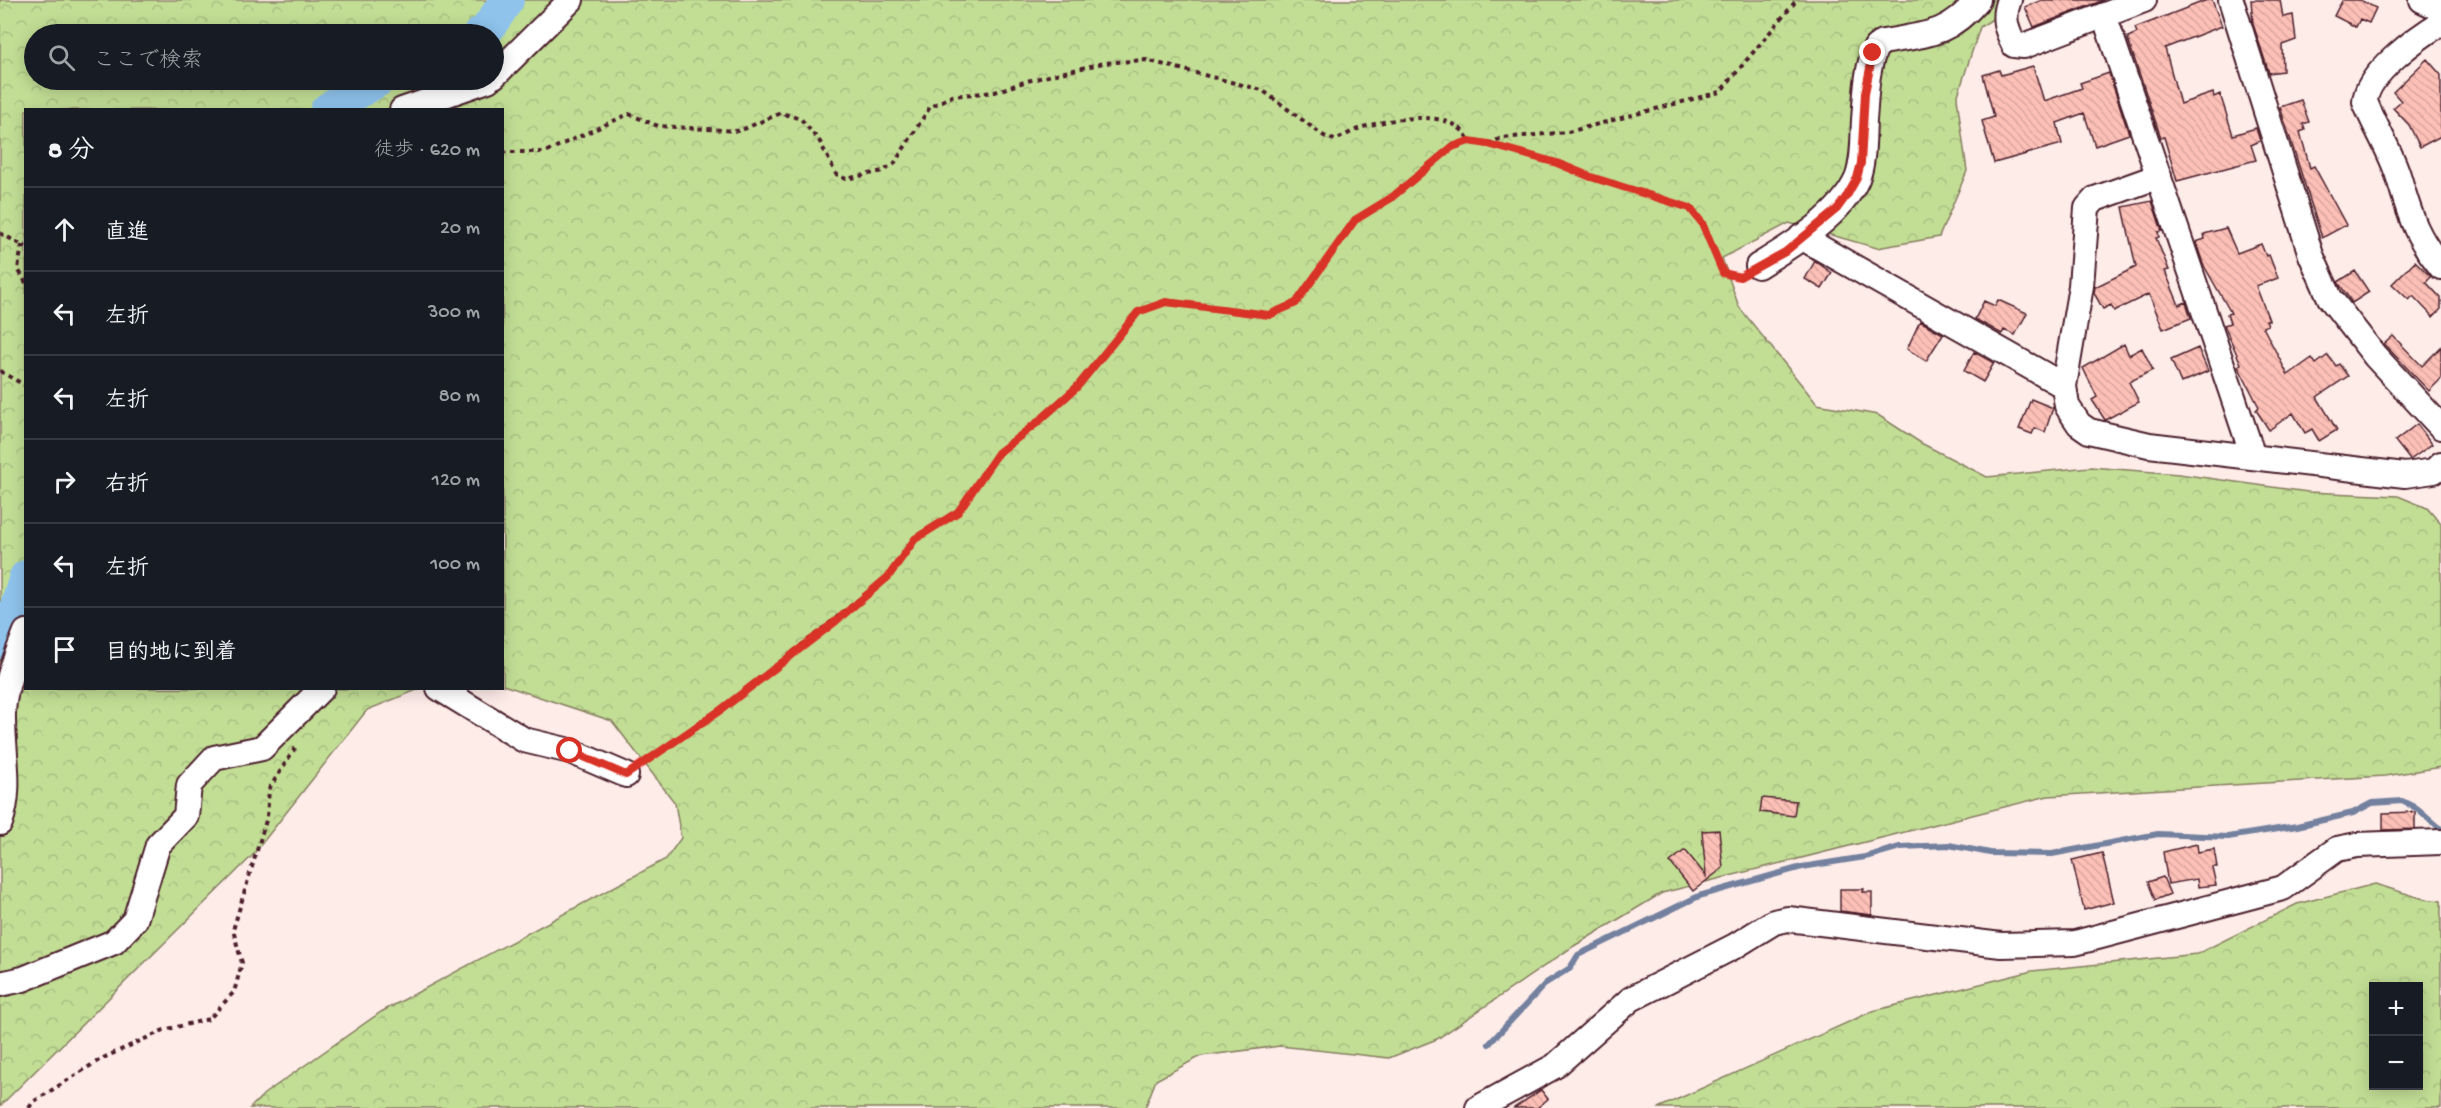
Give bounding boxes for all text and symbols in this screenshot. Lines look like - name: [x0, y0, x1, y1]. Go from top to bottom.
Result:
- search box: [24, 24, 504, 90]
- route end: [1859, 39, 1885, 65]
- icon: search: [45, 41, 78, 74]
- text: ここで検索: [93, 49, 203, 75]
- text: 8 分: [48, 137, 94, 168]
- text: 徒歩 · 620 m: [374, 140, 480, 163]
- icon: ahead: [48, 213, 81, 246]
- text: 20 m: [440, 218, 480, 241]
- text: 直進: [105, 221, 149, 247]
- icon: left: [48, 297, 81, 330]
- text: 300 m: [428, 302, 480, 325]
- text: 左折: [105, 305, 149, 331]
- icon: left: [48, 381, 81, 414]
- text: 80 m: [439, 386, 480, 409]
- text: 左折: [105, 389, 149, 415]
- icon: right: [48, 465, 81, 498]
- text: 120 m: [432, 470, 480, 493]
- text: 右折: [105, 473, 149, 499]
- icon: left: [48, 549, 81, 582]
- text: 100 m: [430, 554, 480, 577]
- text: 左折: [105, 557, 149, 583]
- icon: arrive: [48, 633, 81, 666]
- text: 目的地に到着: [105, 641, 237, 667]
- route start: [556, 737, 582, 763]
- map controls: [2369, 982, 2423, 1090]
- button: +: [2369, 982, 2423, 1036]
- button: −: [2369, 1036, 2423, 1090]

